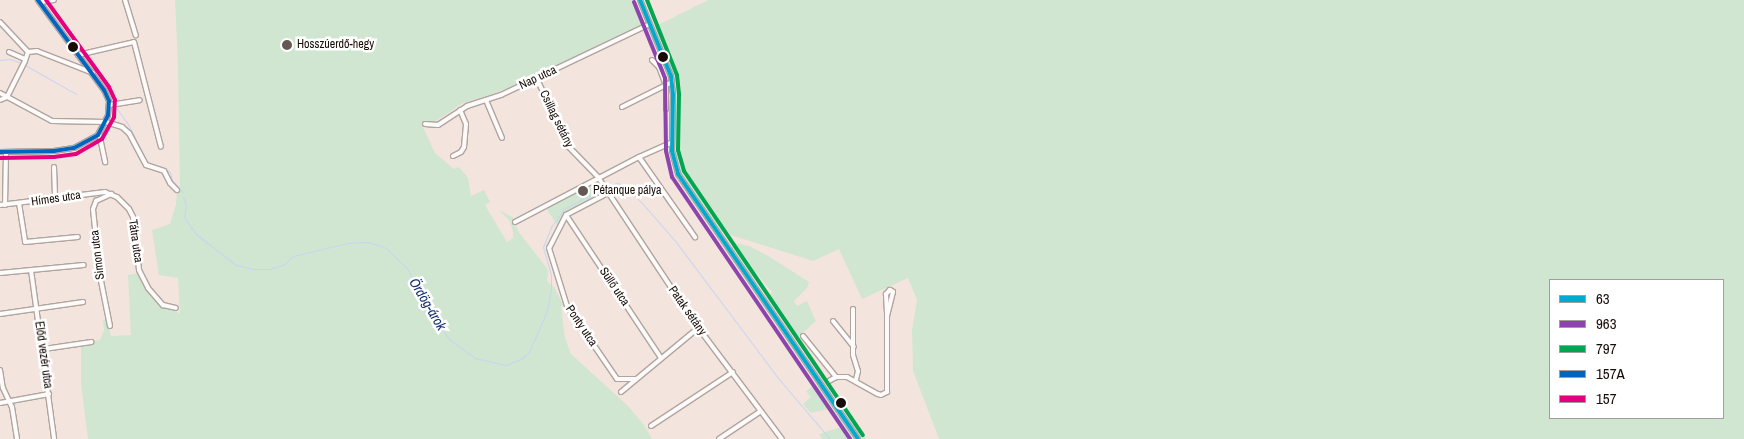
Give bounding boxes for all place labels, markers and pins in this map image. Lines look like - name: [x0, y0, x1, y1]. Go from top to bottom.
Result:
- place label: Hosszúerdő-hegy: [297, 38, 374, 52]
- marker: Hosszúerdő-hegy: [281, 39, 293, 51]
- unlabelled marker: [68, 42, 78, 52]
- unlabelled marker: [658, 52, 668, 62]
- place label: Pétanque pálya: [593, 184, 661, 198]
- marker: Pétanque pálya: [577, 185, 589, 197]
- unlabelled marker: [836, 398, 846, 408]

